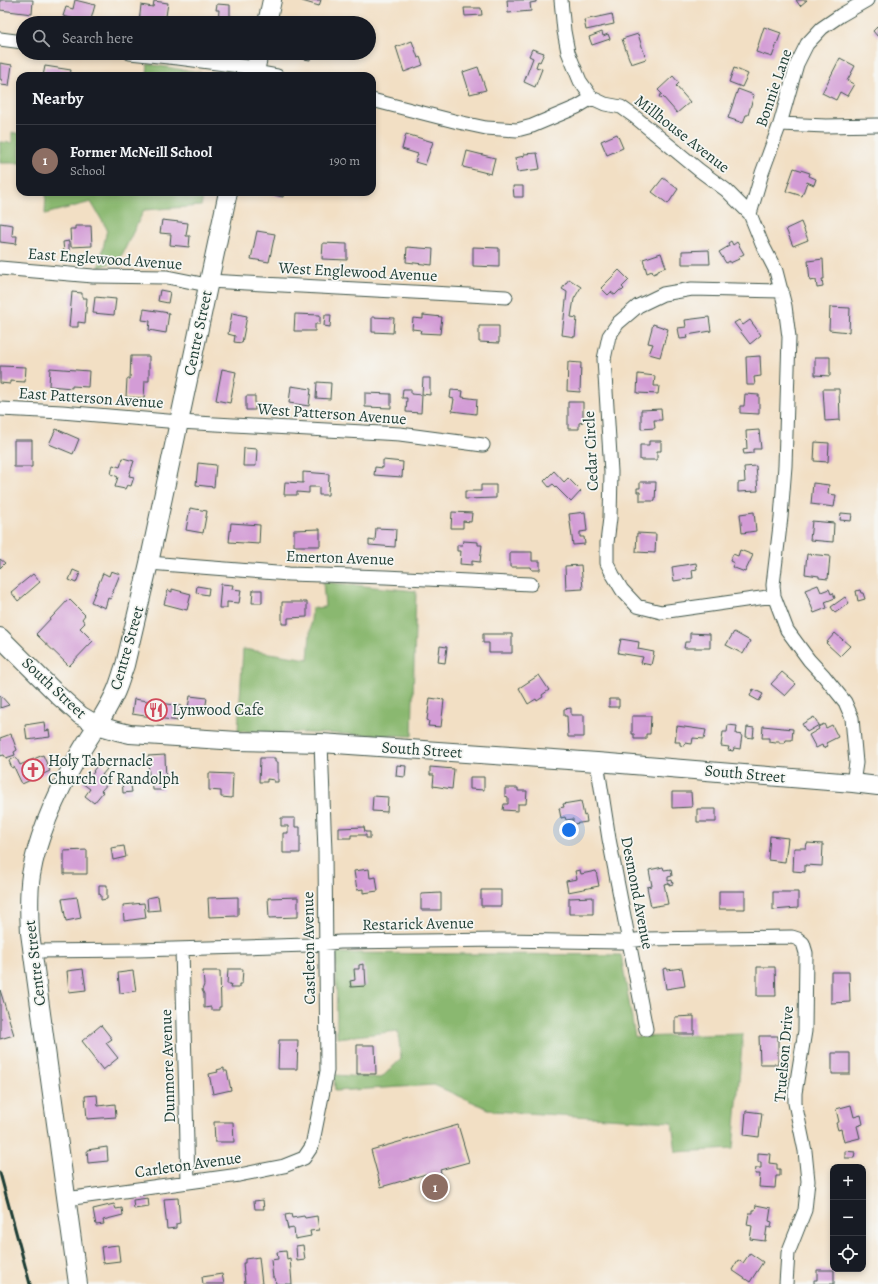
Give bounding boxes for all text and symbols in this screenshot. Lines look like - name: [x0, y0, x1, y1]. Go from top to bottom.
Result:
- search box: [16, 16, 376, 60]
- icon: search: [30, 27, 52, 49]
- text: Search here: [62, 28, 133, 48]
- street label: Bonnie Lane: [750, 46, 798, 130]
- text: Nearby: [32, 87, 83, 110]
- street label: Millhouse Avenue: [630, 90, 734, 178]
- text: Former McNeill School: [70, 142, 212, 162]
- text: 1: [43, 152, 47, 169]
- text: 190 m: [329, 152, 360, 169]
- text: School: [70, 162, 105, 179]
- street label: East Englewood Avenue: [27, 243, 183, 275]
- street label: West Englewood Avenue: [277, 257, 438, 287]
- street label: Centre Street: [178, 288, 218, 378]
- street label: East Patterson Avenue: [18, 382, 164, 414]
- street label: West Patterson Avenue: [256, 398, 407, 430]
- street label: Cedar Circle: [578, 410, 604, 492]
- street label: Emerton Avenue: [285, 545, 395, 571]
- street label: Centre Street: [104, 603, 150, 693]
- street label: South Street: [17, 652, 91, 724]
- restaurant icon: Lynwood Cafe: [143, 697, 169, 723]
- place label: Lynwood Cafe: [172, 699, 264, 721]
- street label: South Street: [381, 736, 463, 764]
- place label: Holy Tabernacle Church of Randolph: [48, 750, 180, 790]
- church icon: Holy Tabernacle Church of Randolph: [20, 757, 46, 783]
- street label: South Street: [704, 760, 786, 788]
- your location: [559, 820, 579, 840]
- street label: Desmond Avenue: [615, 835, 659, 951]
- street label: Castleton Avenue: [297, 891, 321, 1005]
- street label: Restarick Avenue: [362, 912, 474, 936]
- street label: Centre Street: [19, 919, 51, 1007]
- street label: Truelson Drive: [769, 1005, 799, 1103]
- street label: Dunmore Avenue: [155, 1009, 181, 1123]
- street label: Carleton Avenue: [133, 1147, 243, 1183]
- map controls: [830, 1164, 866, 1272]
- button: +: [830, 1164, 866, 1200]
- pin: 1: [422, 1172, 448, 1202]
- button: −: [830, 1200, 866, 1236]
- button: locate: [830, 1236, 866, 1272]

